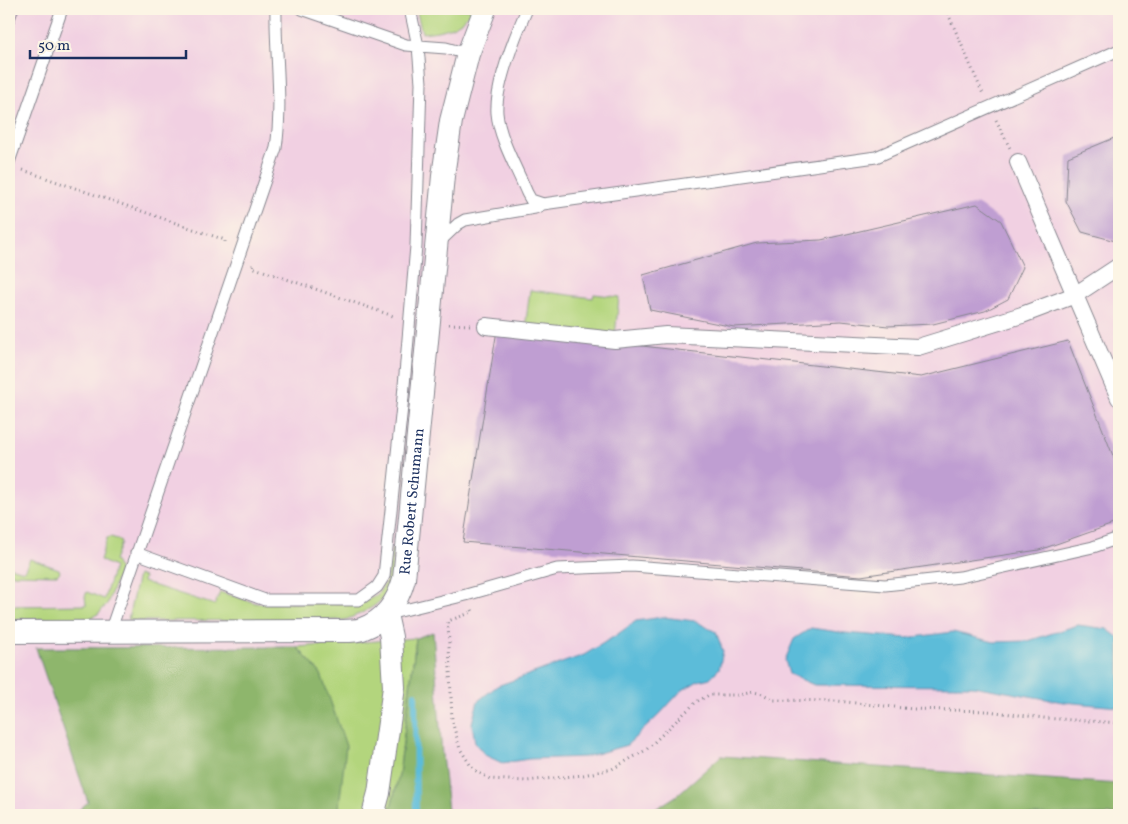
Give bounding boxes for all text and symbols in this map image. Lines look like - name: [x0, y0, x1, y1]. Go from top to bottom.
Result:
- scale bar: [30, 28, 186, 60]
- text: 50 m: [38, 36, 70, 57]
- street label: Rue Robert Schumann: [395, 427, 431, 576]

